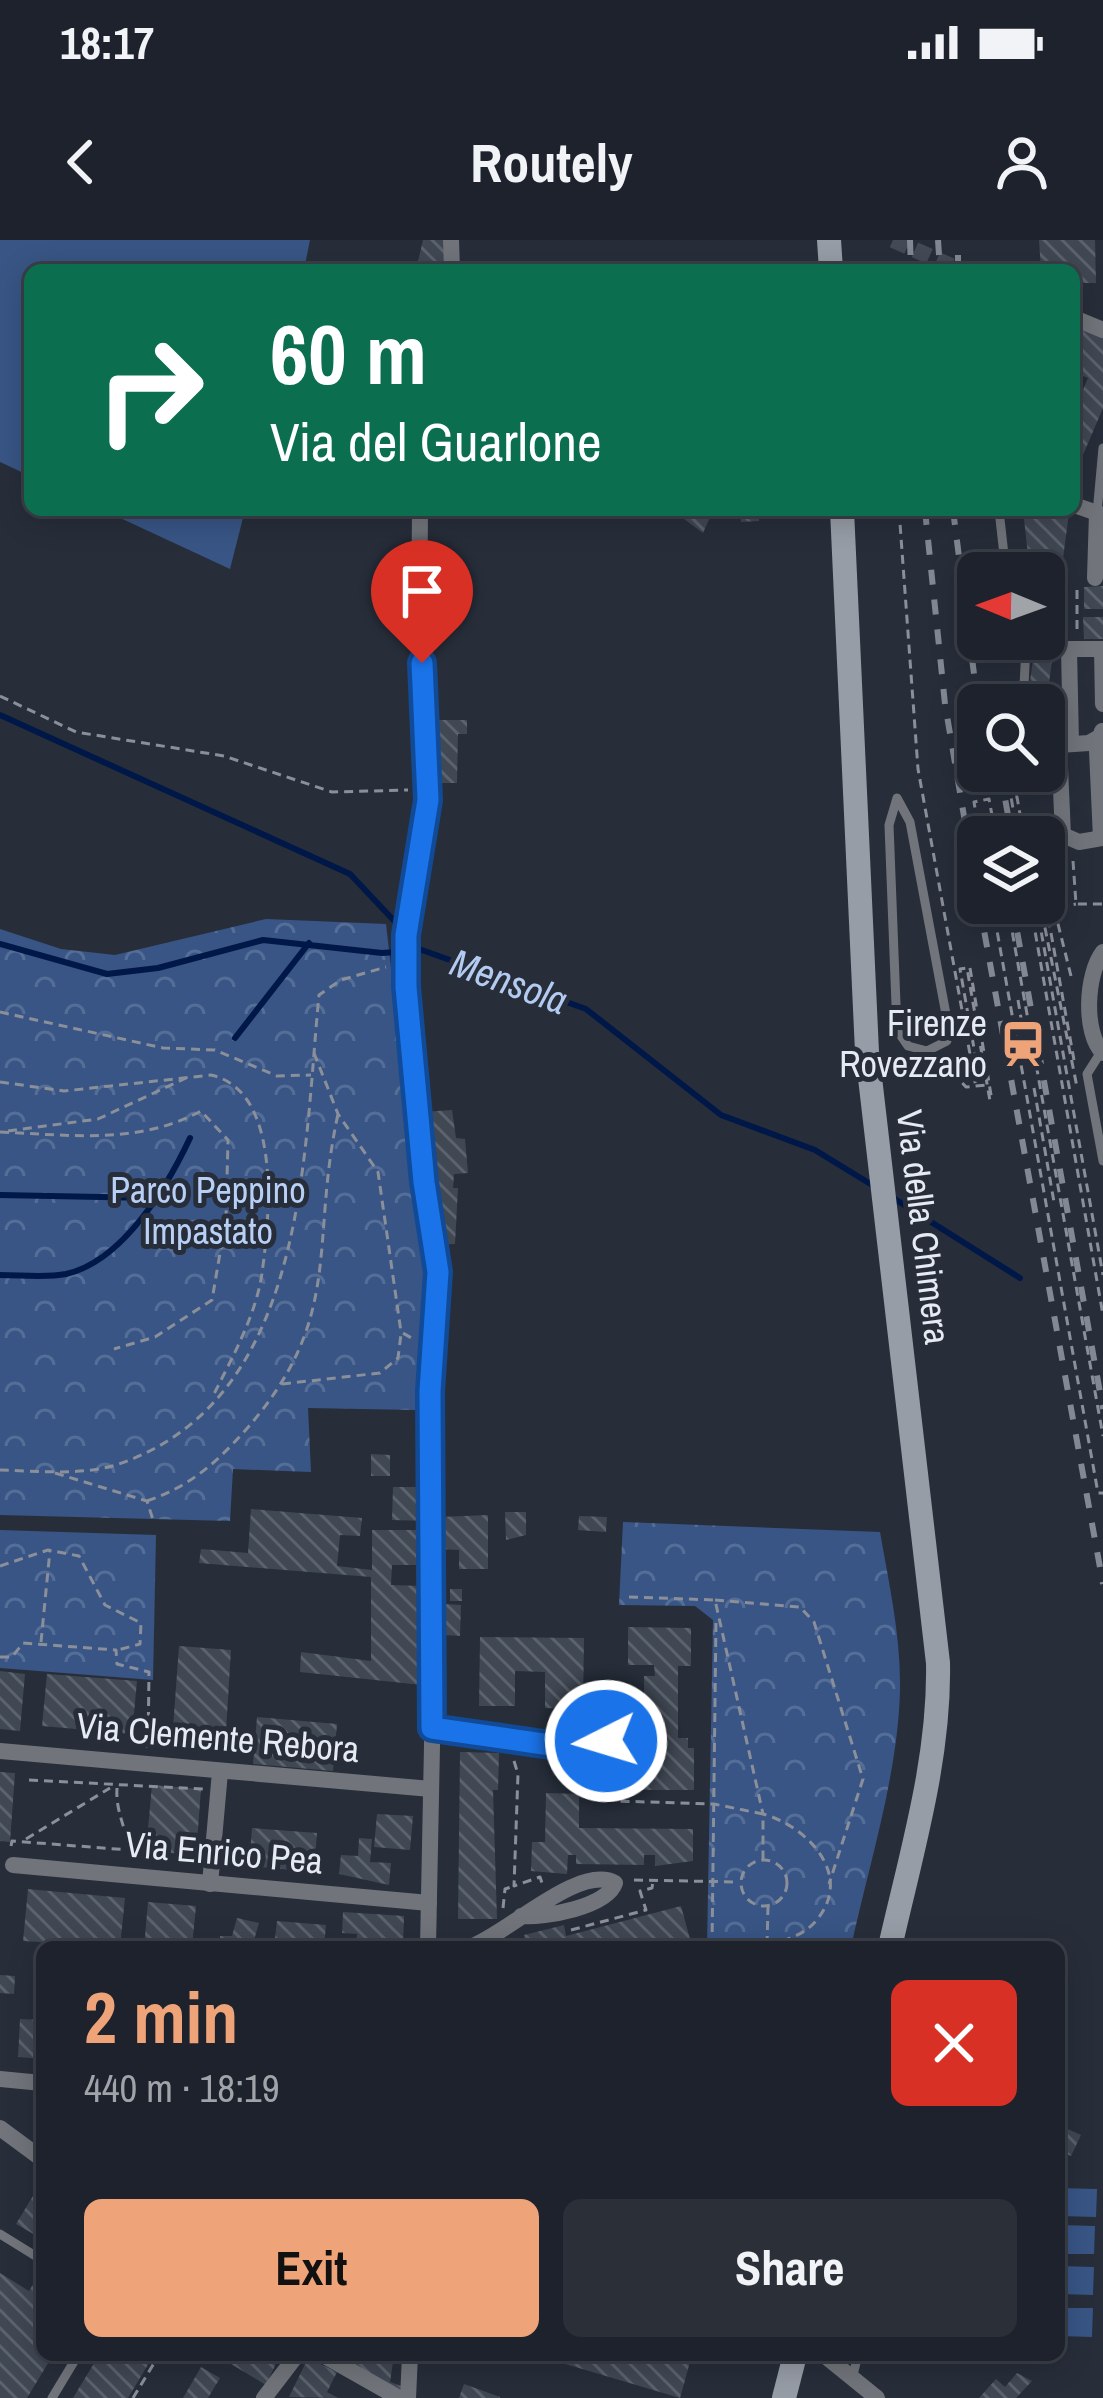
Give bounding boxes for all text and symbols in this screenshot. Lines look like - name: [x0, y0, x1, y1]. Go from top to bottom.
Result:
- text: 18:17: [60, 12, 154, 73]
- text: Routely: [470, 126, 633, 199]
- icon: back: [48, 129, 114, 195]
- icon: person: [989, 129, 1055, 195]
- text: 60 m: [270, 297, 427, 410]
- icon: right: [72, 312, 228, 468]
- text: Via del Guarlone: [270, 405, 602, 478]
- pin: [371, 540, 473, 663]
- north arrow: [957, 552, 1065, 660]
- map controls: [957, 552, 1065, 924]
- icon: arrive: [389, 558, 455, 624]
- button: search: [957, 684, 1065, 792]
- button: layers: [957, 816, 1065, 924]
- water label: Mensola: [443, 936, 575, 1026]
- place label: Firenze Rovezzano: [839, 999, 987, 1088]
- station icon: Firenze Rovezzano: [998, 1019, 1048, 1069]
- street label: Via della Chimera: [886, 1107, 962, 1347]
- park label: Parco Peppino Impastato: [110, 1166, 306, 1255]
- position arrow: [543, 1678, 669, 1804]
- street label: Via Clemente Rebora: [75, 1701, 361, 1773]
- street label: Via Enrico Pea: [123, 1819, 325, 1885]
- text: 2 min: [84, 1968, 238, 2065]
- button: close: [891, 1980, 1017, 2106]
- text: 440 m · 18:19: [84, 2062, 280, 2114]
- button: Exit: [84, 2199, 539, 2337]
- button: Share: [563, 2199, 1017, 2337]

